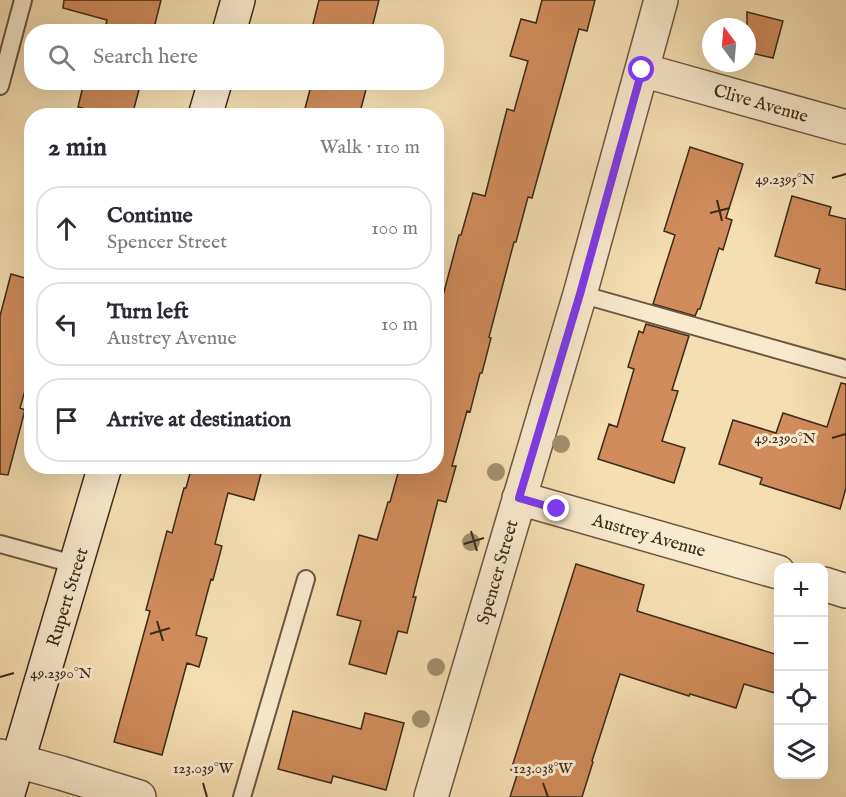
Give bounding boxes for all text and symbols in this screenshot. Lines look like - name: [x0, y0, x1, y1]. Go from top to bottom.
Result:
- north arrow: [702, 18, 756, 72]
- search box: [24, 24, 444, 90]
- icon: search: [45, 41, 78, 74]
- text: Search here: [93, 43, 198, 71]
- route start: [628, 56, 654, 82]
- street label: Clive Avenue: [711, 80, 811, 129]
- text: 2 min: [48, 131, 107, 164]
- text: Walk · 110 m: [320, 135, 420, 160]
- text: 49.2395°N: [755, 170, 815, 189]
- text: Continue: [107, 202, 193, 230]
- icon: ahead: [50, 212, 83, 245]
- text: 100 m: [371, 216, 418, 241]
- text: Spencer Street: [107, 230, 227, 255]
- text: Turn left: [107, 298, 189, 326]
- icon: left: [50, 308, 83, 341]
- text: 10 m: [381, 312, 418, 337]
- text: Austrey Avenue: [107, 326, 237, 351]
- icon: arrive: [50, 404, 83, 437]
- text: Arrive at destination: [107, 406, 291, 434]
- text: 49.2390°N: [754, 429, 816, 448]
- route end: [543, 495, 569, 521]
- street label: Austrey Avenue: [588, 509, 708, 564]
- street label: Spencer Street: [472, 517, 524, 628]
- street label: Rupert Street: [42, 545, 94, 650]
- map controls: [774, 563, 828, 779]
- button: +: [774, 563, 828, 617]
- button: −: [774, 617, 828, 671]
- text: 49.2390°N: [30, 664, 92, 683]
- button: locate: [774, 671, 828, 725]
- button: layers: [774, 725, 828, 779]
- text: 123.039°W: [173, 759, 234, 778]
- text: 123.038°W: [513, 759, 573, 778]

